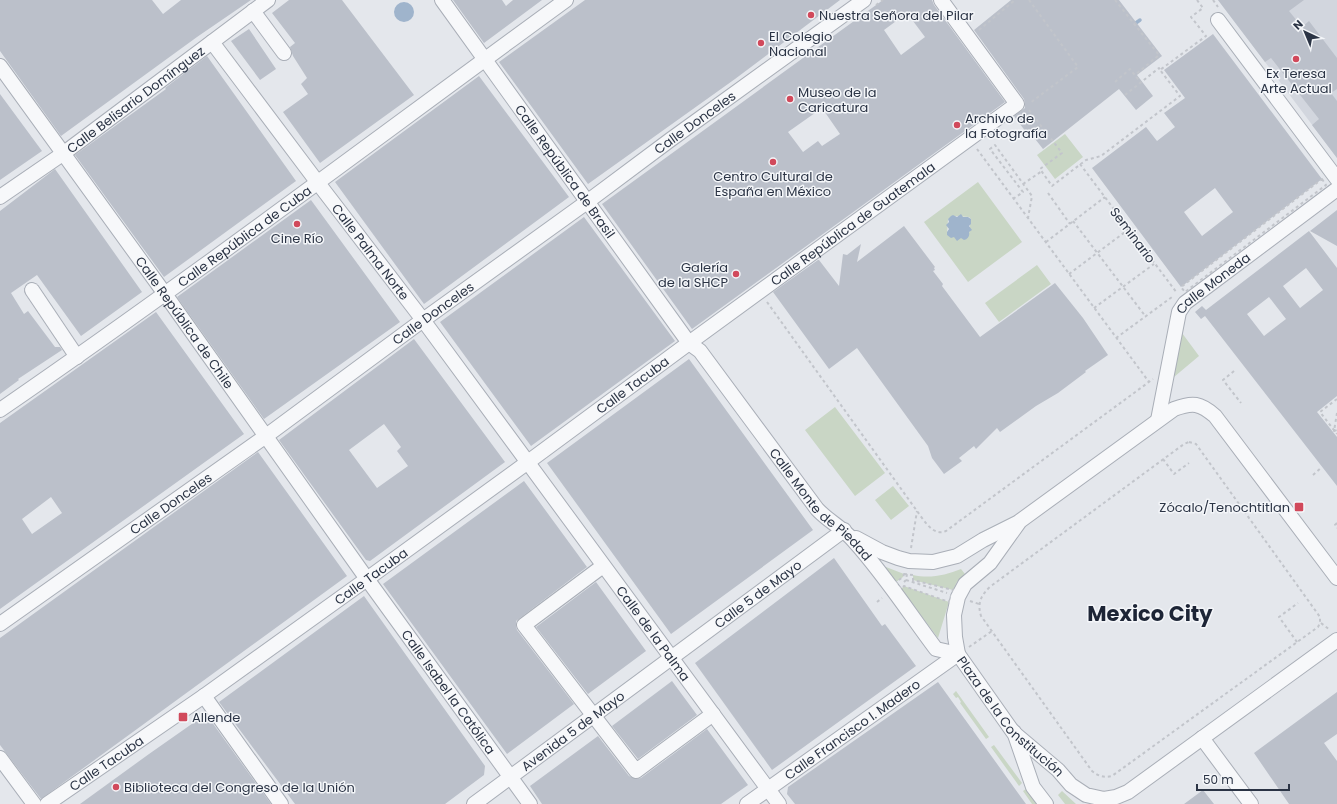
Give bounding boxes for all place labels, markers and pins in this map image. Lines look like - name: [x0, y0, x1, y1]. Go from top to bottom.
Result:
- place label: Nuestra Señora del Pilar: [819, 6, 974, 25]
- marker: Nuestra Señora del Pilar: [806, 10, 816, 20]
- place label: El Colegio Nacional: [769, 27, 832, 61]
- marker: El Colegio Nacional: [756, 38, 766, 48]
- marker: Ex Teresa Arte Actual: [1291, 54, 1301, 64]
- place label: Ex Teresa Arte Actual: [1260, 64, 1332, 98]
- place label: Museo de la Caricatura: [798, 83, 876, 117]
- marker: Museo de la Caricatura: [785, 94, 795, 104]
- place label: Archivo de la Fotografía: [965, 109, 1047, 143]
- marker: Archivo de la Fotografía: [952, 120, 962, 130]
- marker: Centro Cultural de España en México: [768, 157, 778, 167]
- place label: Centro Cultural de España en México: [713, 167, 833, 201]
- marker: Cine Río: [292, 219, 302, 229]
- place label: Cine Río: [271, 229, 323, 248]
- place label: Galería de la SHCP: [658, 258, 728, 292]
- marker: Galería de la SHCP: [731, 269, 741, 279]
- place label: Zócalo/Tenochtitlan: [1159, 498, 1290, 517]
- marker: Zócalo/Tenochtitlan: [1293, 501, 1305, 513]
- place label: Allende: [192, 708, 240, 727]
- marker: Allende: [177, 711, 189, 723]
- place label: Biblioteca del Congreso de la Unión: [124, 778, 355, 797]
- marker: Biblioteca del Congreso de la Unión: [111, 782, 121, 792]

